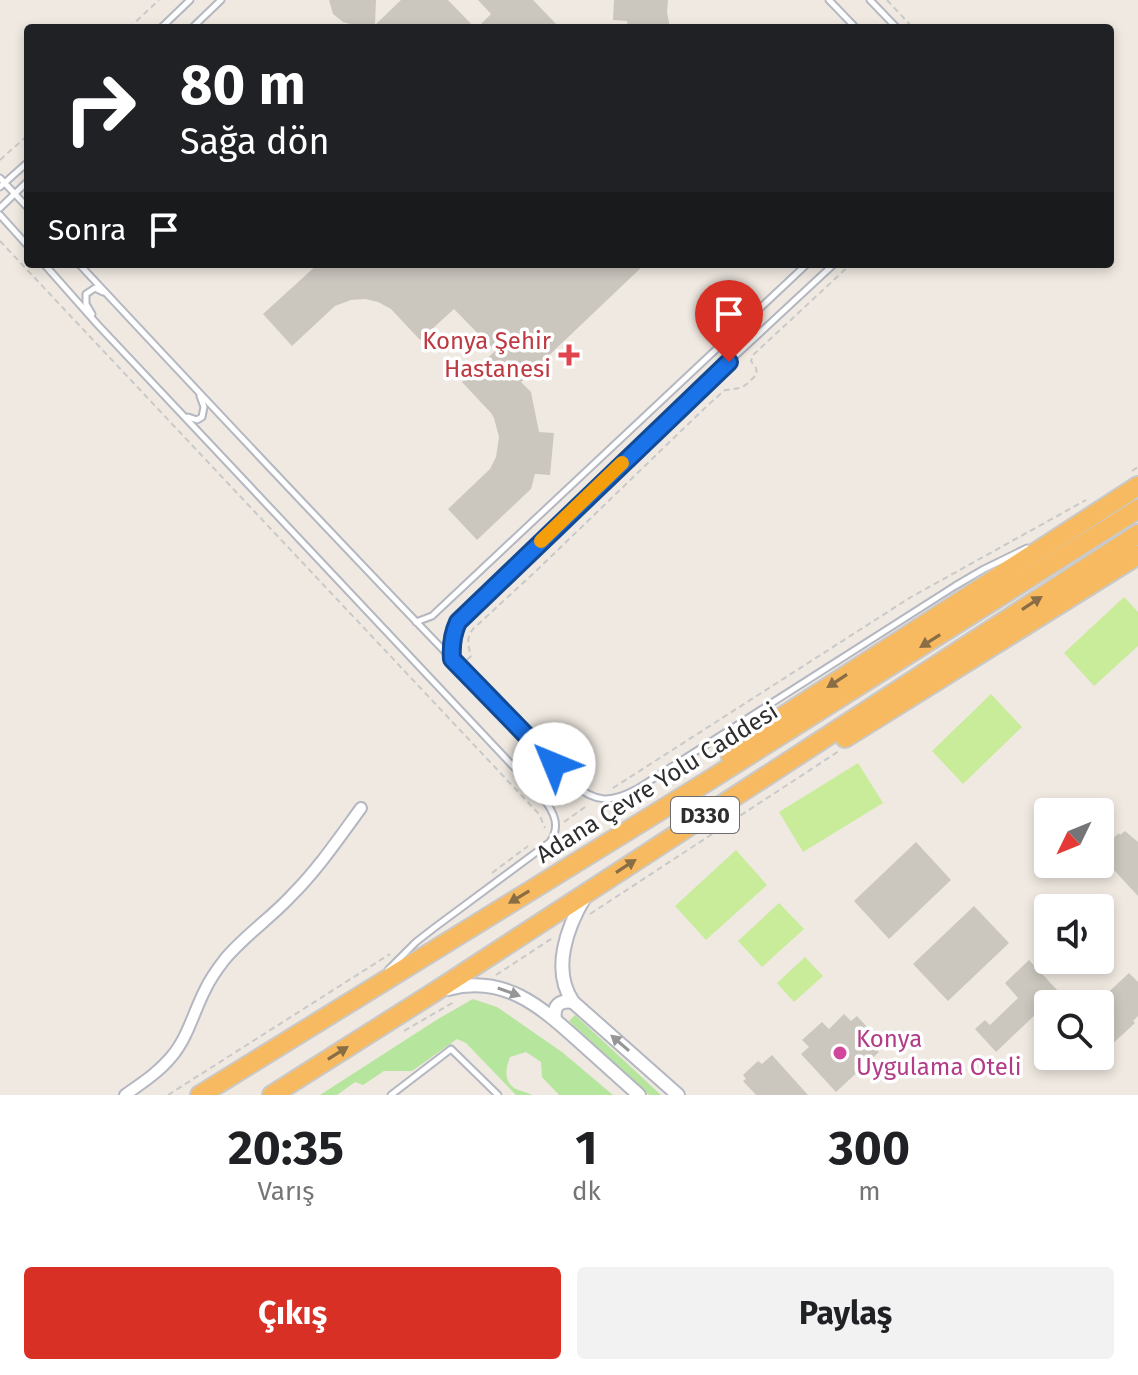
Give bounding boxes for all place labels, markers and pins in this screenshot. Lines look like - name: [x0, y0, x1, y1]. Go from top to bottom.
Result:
- pin: [695, 280, 763, 362]
- place label: Konya Şehir Hastanesi: [422, 327, 552, 383]
- marker: Konya Şehir Hastanesi: [558, 344, 580, 366]
- place label: Konya Uygulama Oteli: [856, 1025, 1022, 1081]
- marker: Konya Uygulama Oteli: [831, 1044, 849, 1062]

